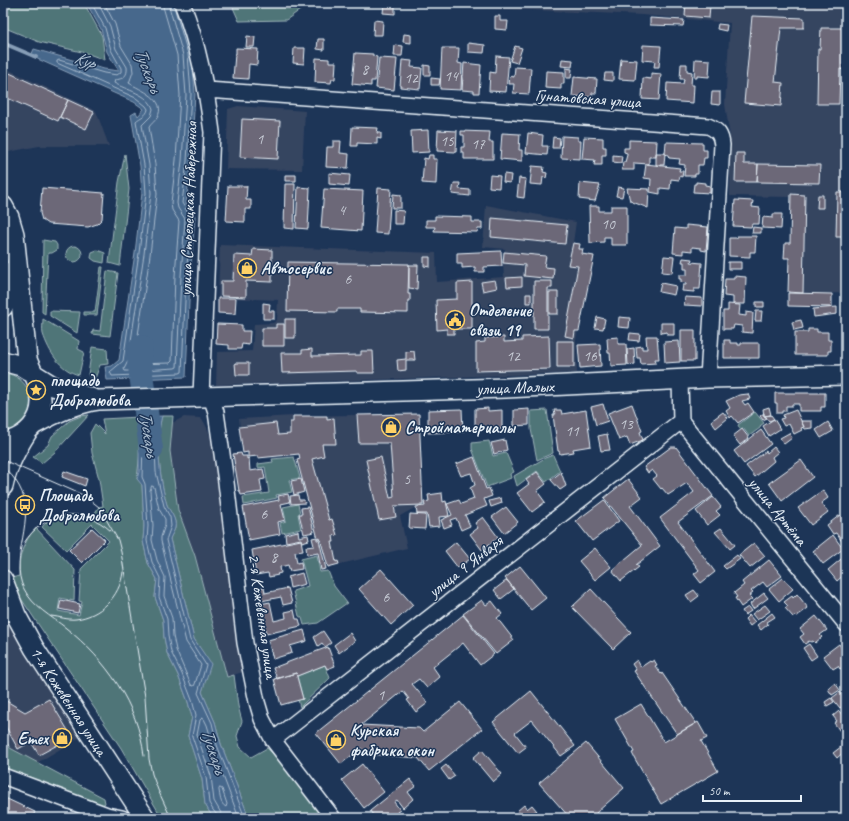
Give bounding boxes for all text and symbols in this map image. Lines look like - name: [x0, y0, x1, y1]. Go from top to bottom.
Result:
- water label: Тускарь: [129, 45, 167, 97]
- water label: Кур: [71, 46, 101, 75]
- house number: 8: [362, 60, 370, 79]
- house number: 14: [444, 67, 459, 86]
- house number: 12: [404, 69, 419, 88]
- street label: Гунатовская улица: [534, 84, 643, 113]
- street label: улица Стрелецкая Набережная: [175, 120, 202, 298]
- house number: 1: [257, 130, 265, 149]
- house number: 15: [440, 132, 455, 151]
- house number: 17: [471, 135, 486, 154]
- house number: 4: [339, 201, 347, 220]
- house number: 10: [601, 215, 616, 234]
- shop icon: Автосервис: [236, 257, 258, 279]
- place label: Автосервис: [261, 258, 333, 279]
- house number: 6: [345, 270, 353, 289]
- place label: Отделение связи 19: [469, 300, 533, 341]
- public building icon: Отделение связи 19: [444, 309, 466, 331]
- house number: 12: [506, 347, 521, 366]
- house number: 16: [583, 347, 598, 366]
- place label: площадь Добролюбова: [50, 370, 132, 411]
- street label: улица Малых: [475, 376, 555, 399]
- place icon: площадь Добролюбова: [25, 379, 47, 401]
- water label: Тускарь: [135, 410, 163, 460]
- house number: 13: [619, 415, 634, 434]
- shop icon: Стройматериалы: [380, 416, 402, 438]
- place label: Стройматериалы: [405, 417, 516, 438]
- house number: 11: [565, 422, 580, 441]
- house number: 5: [404, 470, 412, 489]
- street label: улица Артёма: [743, 472, 813, 551]
- place label: Площадь Добролюбова: [39, 485, 121, 526]
- bus stop icon: Площадь Добролюбова: [14, 494, 36, 516]
- house number: 6: [261, 505, 269, 524]
- street label: улица 9 Января: [423, 530, 508, 603]
- house number: 8: [271, 548, 279, 567]
- street label: 2-я Кожевенная улица: [243, 552, 282, 682]
- house number: 6: [383, 588, 391, 607]
- street label: 1-я Кожевенная улица: [26, 643, 113, 761]
- house number: 1: [378, 686, 386, 705]
- place label: Курская фабрика окон: [350, 720, 435, 761]
- water label: Тускарь: [197, 726, 232, 778]
- shop icon: Emex: [51, 727, 73, 749]
- place label: Emex: [18, 728, 50, 749]
- shop icon: Курская фабрика окон: [325, 729, 347, 751]
- scale bar: [703, 777, 801, 803]
- text: 50 m: [709, 783, 731, 799]

